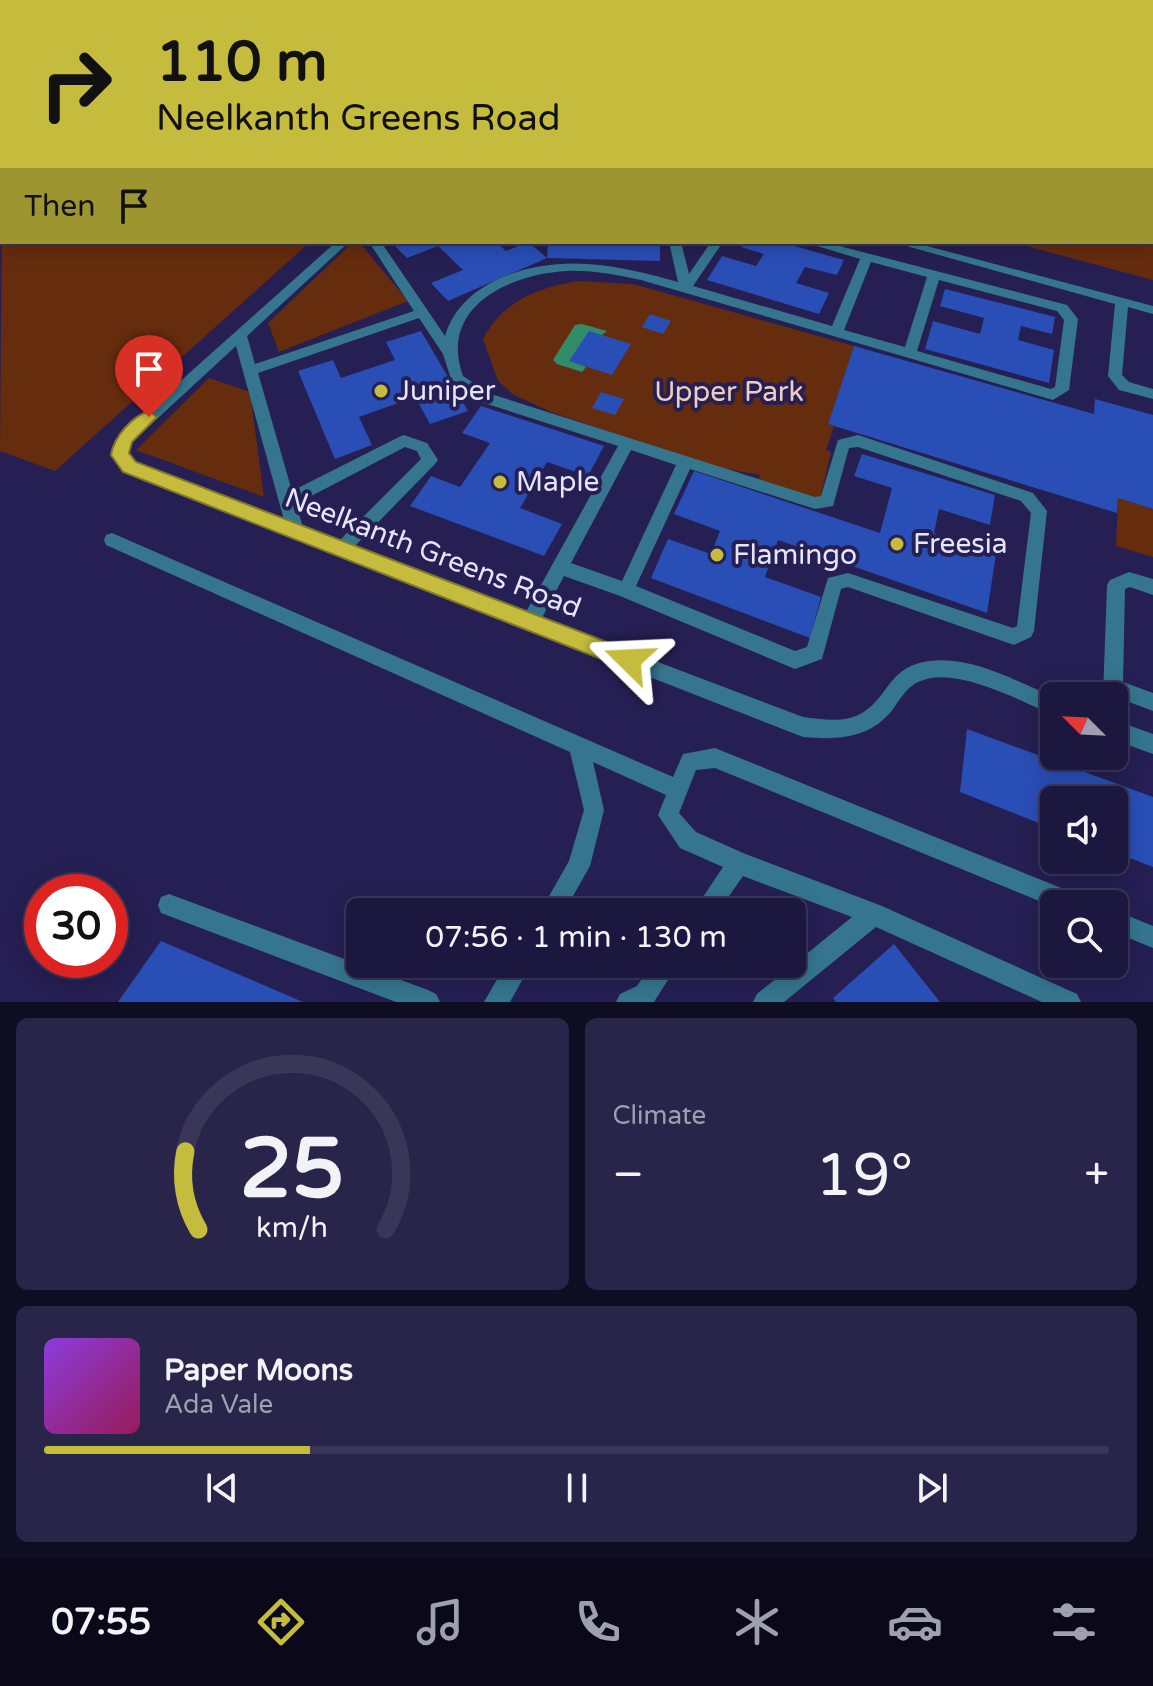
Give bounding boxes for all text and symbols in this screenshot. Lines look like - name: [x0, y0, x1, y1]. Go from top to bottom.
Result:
- text: 110 m: [156, 29, 327, 96]
- icon: right: [24, 32, 128, 136]
- text: Neelkanth Greens Road: [156, 97, 560, 140]
- icon: arrive: [112, 184, 156, 228]
- text: Then: [24, 188, 96, 225]
- pin: [115, 335, 183, 417]
- icon: arrive: [127, 347, 171, 391]
- place label: Juniper: [397, 374, 496, 408]
- park label: Upper Park: [654, 375, 804, 409]
- marker: Juniper: [372, 382, 390, 400]
- place label: Maple: [516, 465, 599, 499]
- marker: Maple: [491, 473, 509, 491]
- street label: Neelkanth Greens Road: [280, 481, 586, 625]
- place label: Freesia: [913, 527, 1007, 561]
- marker: Freesia: [888, 535, 906, 553]
- place label: Flamingo: [733, 538, 857, 572]
- marker: Flamingo: [708, 546, 726, 564]
- position arrow: [587, 618, 671, 702]
- north arrow: [1040, 682, 1128, 770]
- map controls: [1040, 682, 1128, 978]
- button: sound: [1040, 786, 1128, 874]
- speed limit sign: 30: [24, 874, 128, 978]
- button: search: [1040, 890, 1128, 978]
- text: 07:56 · 1 min · 130 m: [425, 919, 727, 956]
- text: Climate: [613, 1100, 706, 1131]
- text: 25: [240, 1120, 344, 1220]
- text: 19°: [815, 1140, 913, 1212]
- text: −: [613, 1149, 644, 1202]
- text: +: [1084, 1149, 1109, 1202]
- text: km/h: [256, 1211, 328, 1245]
- text: Paper Moons: [164, 1352, 353, 1389]
- text: Ada Vale: [164, 1389, 273, 1420]
- icon: previous: [200, 1466, 244, 1510]
- icon: pause: [555, 1466, 599, 1510]
- icon: next: [910, 1466, 954, 1510]
- icon: directions: [253, 1594, 309, 1650]
- icon: music: [412, 1594, 468, 1650]
- icon: phone: [570, 1594, 626, 1650]
- icon: climate: [729, 1594, 785, 1650]
- icon: car: [887, 1594, 943, 1650]
- icon: filters: [1046, 1594, 1102, 1650]
- text: 07:55: [51, 1601, 151, 1644]

